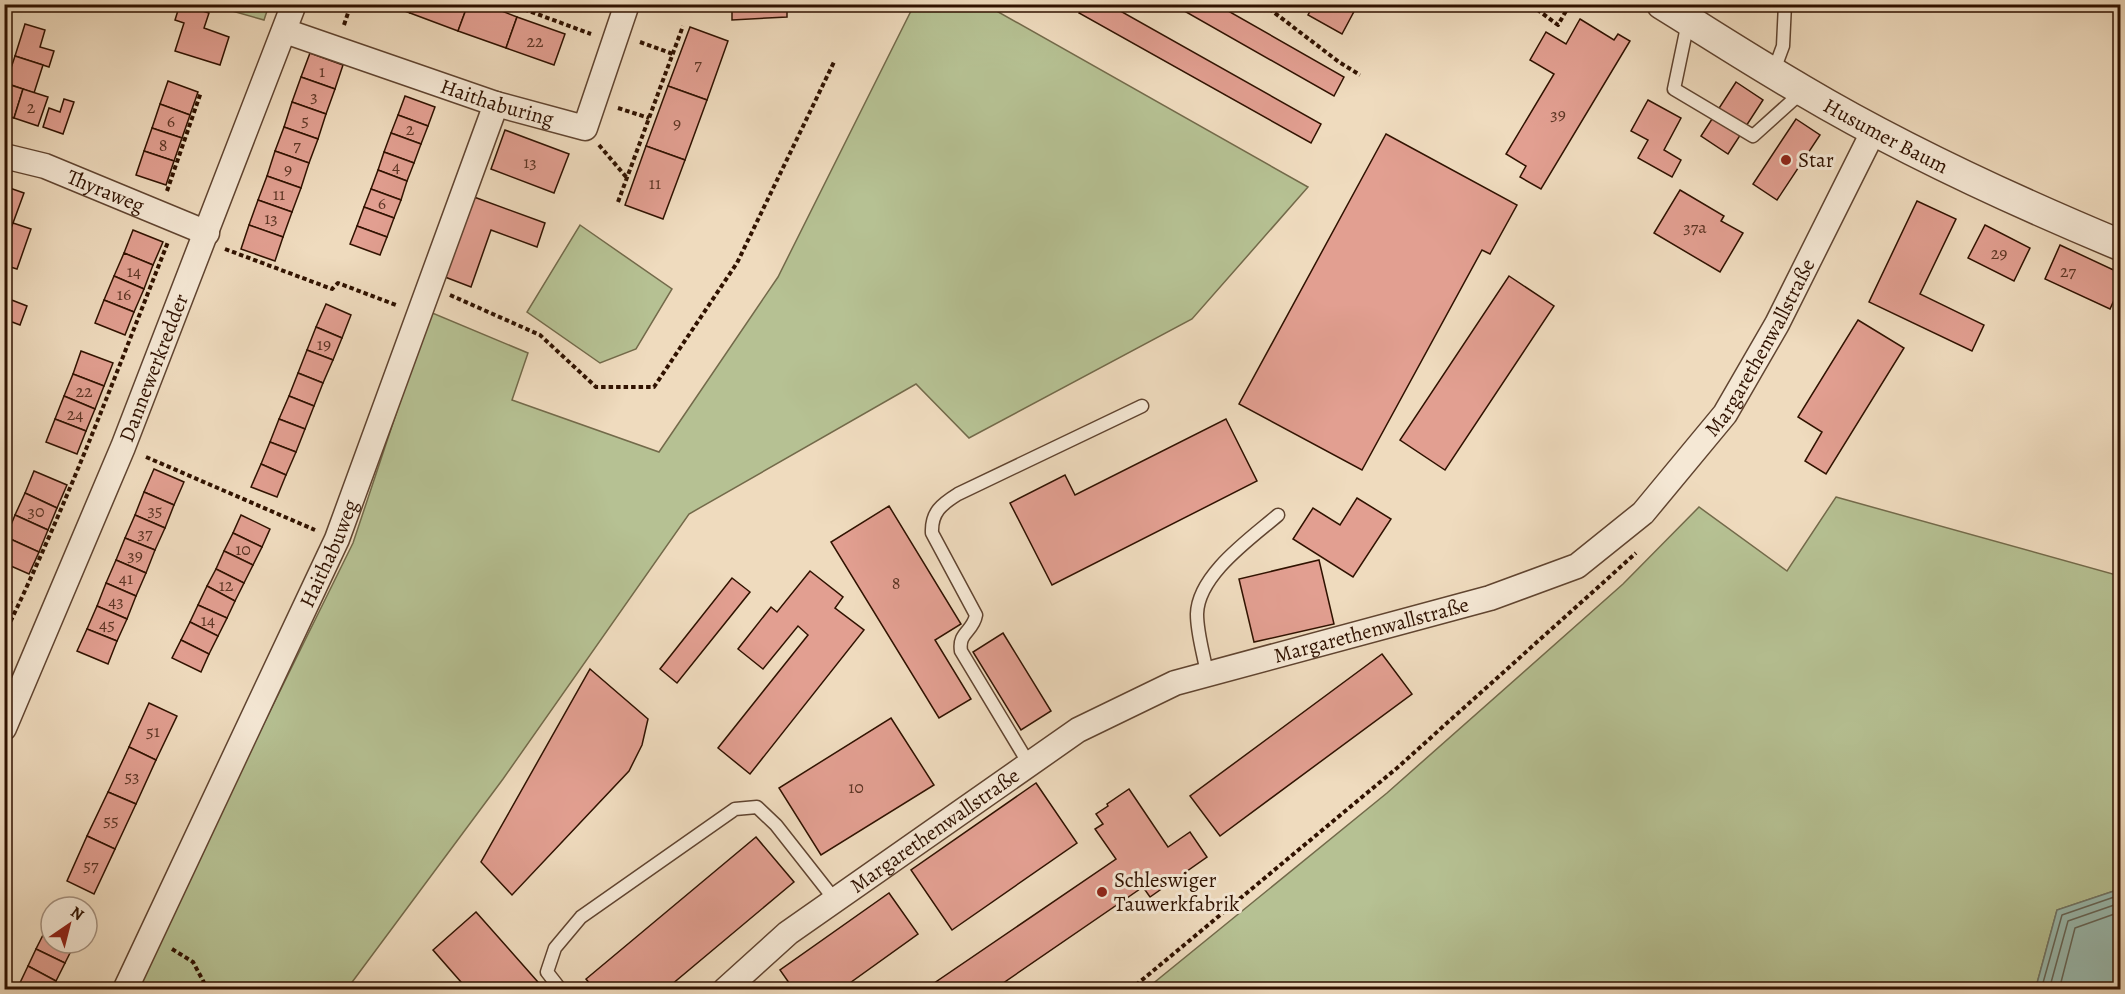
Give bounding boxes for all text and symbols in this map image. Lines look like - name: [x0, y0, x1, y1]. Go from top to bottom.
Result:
- house number: 22: [526, 29, 544, 53]
- house number: 7: [694, 52, 702, 76]
- house number: 1: [319, 59, 325, 83]
- street label: Haithaburing: [437, 72, 557, 133]
- house number: 3: [310, 84, 318, 108]
- street label: Husumer Baum: [1818, 91, 1953, 180]
- house number: 2: [27, 95, 36, 119]
- house number: 39: [1550, 102, 1566, 126]
- house number: 5: [301, 108, 309, 132]
- house number: 6: [167, 109, 175, 133]
- house number: 9: [673, 111, 681, 135]
- house number: 2: [406, 117, 415, 141]
- house number: 8: [159, 133, 167, 157]
- house number: 7: [293, 133, 301, 157]
- place label: Star: [1798, 146, 1834, 174]
- house number: 13: [523, 150, 537, 174]
- marker: Star: [1779, 153, 1793, 167]
- house number: 4: [392, 154, 400, 178]
- house number: 9: [284, 157, 292, 181]
- street label: Thyraweg: [63, 163, 149, 220]
- house number: 11: [649, 171, 661, 195]
- house number: 11: [273, 182, 285, 206]
- house number: 6: [378, 191, 386, 215]
- house number: 13: [264, 206, 278, 230]
- house number: 37a: [1683, 215, 1707, 239]
- house number: 29: [1991, 241, 2007, 265]
- street label: Margarethenwallstraße: [1698, 254, 1822, 442]
- house number: 14: [127, 259, 141, 283]
- house number: 27: [2060, 259, 2076, 283]
- house number: 16: [117, 282, 131, 306]
- street label: Dannewerkredder: [112, 290, 195, 446]
- house number: 19: [317, 332, 331, 356]
- house number: 22: [75, 379, 93, 403]
- house number: 24: [67, 402, 83, 426]
- street label: Haithabuweg: [293, 495, 365, 612]
- house number: 35: [147, 498, 163, 522]
- house number: 30: [27, 499, 45, 523]
- house number: 37: [137, 521, 153, 545]
- house number: 10: [235, 537, 251, 561]
- house number: 39: [127, 543, 143, 567]
- house number: 41: [119, 566, 133, 590]
- house number: 8: [892, 571, 900, 595]
- house number: 12: [219, 573, 234, 597]
- house number: 43: [108, 589, 124, 613]
- street label: Margarethenwallstraße: [1271, 590, 1472, 670]
- house number: 14: [201, 608, 215, 632]
- house number: 45: [99, 612, 115, 636]
- house number: 51: [146, 719, 160, 743]
- street label: Margarethenwallstraße: [844, 761, 1025, 899]
- house number: 53: [124, 764, 140, 788]
- house number: 10: [848, 775, 864, 799]
- house number: 55: [103, 808, 119, 832]
- house number: 57: [83, 853, 99, 877]
- place label: Schleswiger Tauwerkfabrik: [1114, 866, 1240, 918]
- marker: Schleswiger Tauwerkfabrik: [1095, 885, 1109, 899]
- north arrow: [39, 895, 99, 955]
- text: N: [66, 901, 88, 926]

